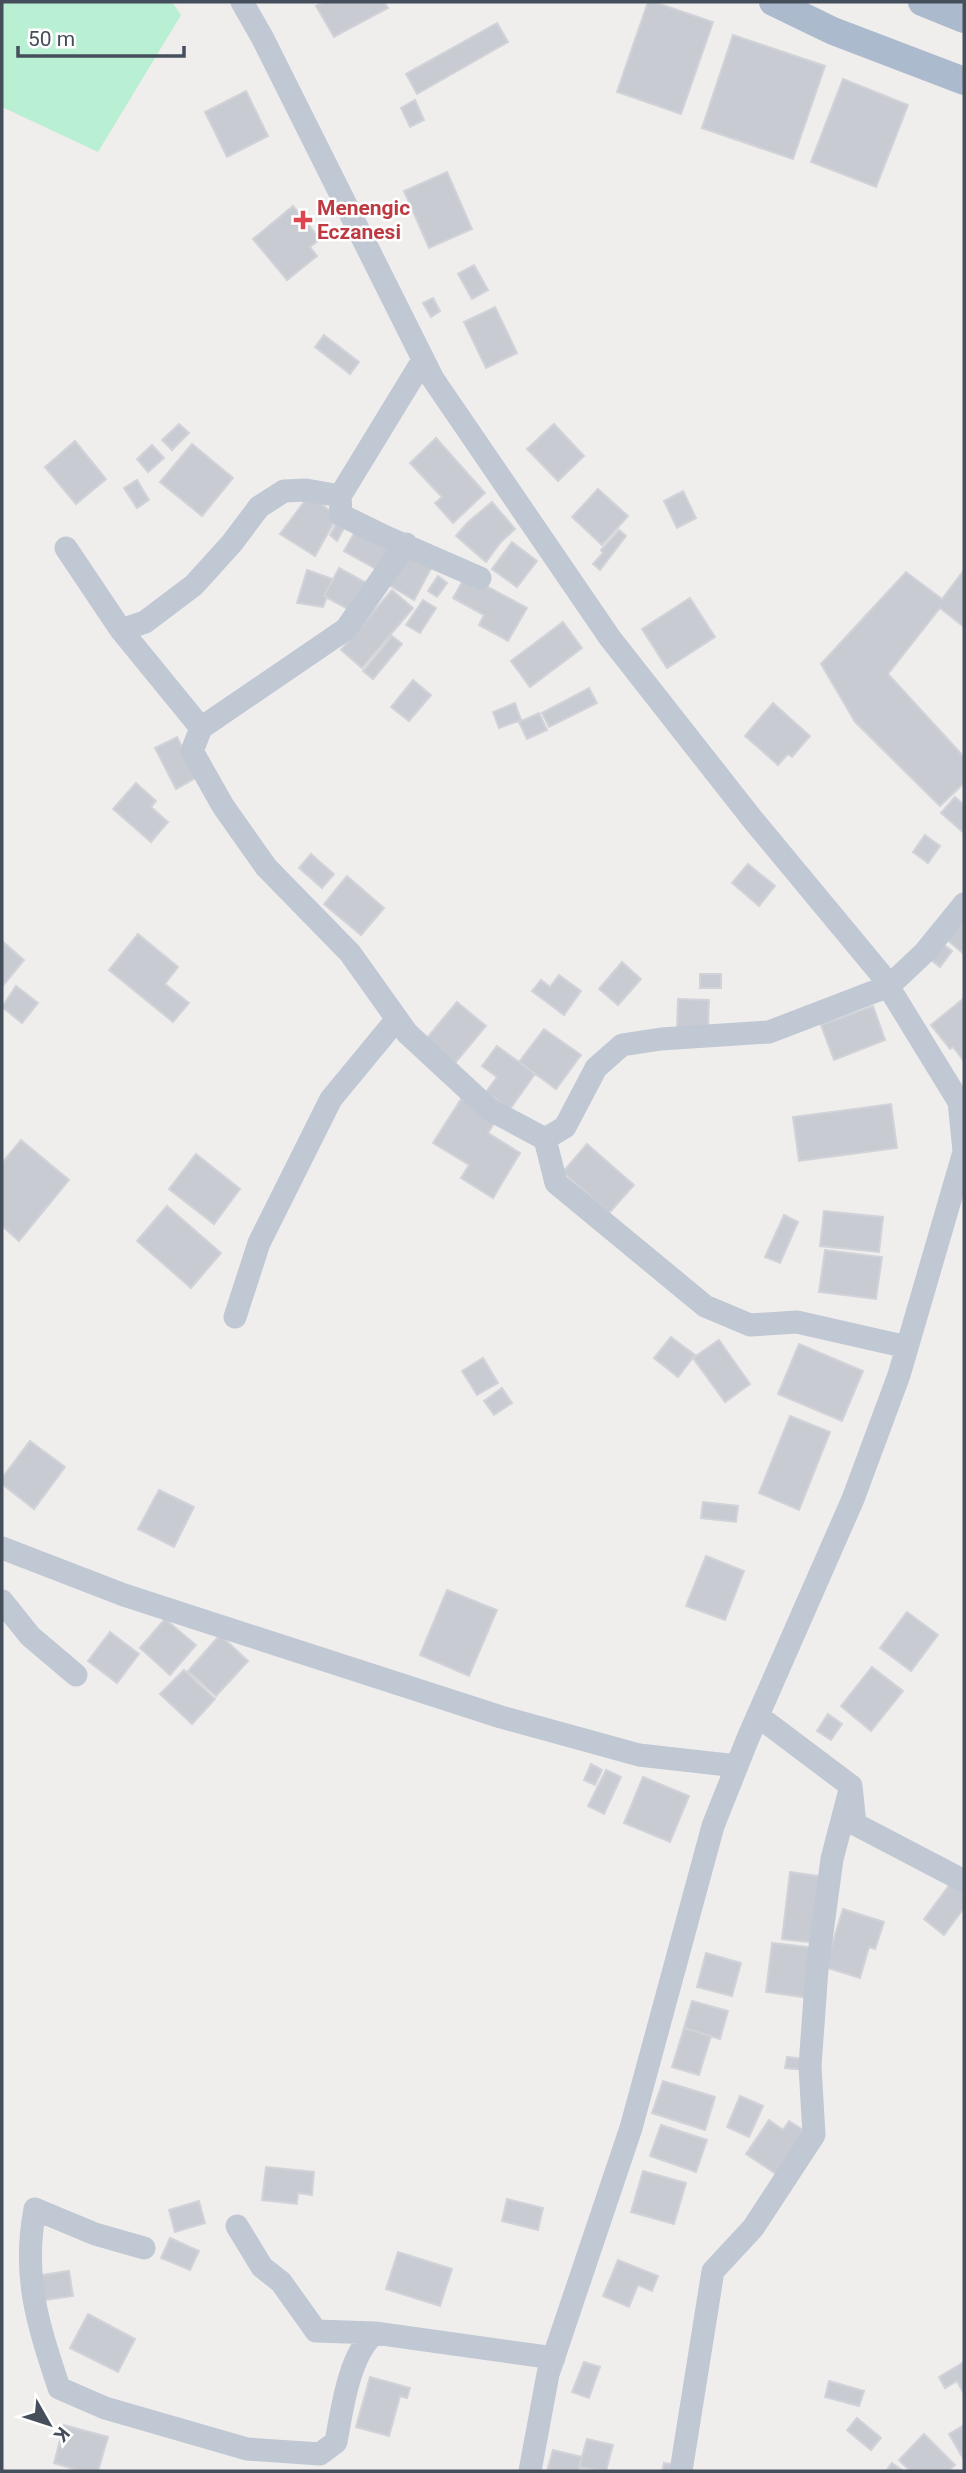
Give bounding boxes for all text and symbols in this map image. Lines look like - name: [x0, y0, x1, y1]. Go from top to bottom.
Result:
- scale bar: [18, 14, 184, 58]
- text: 50 m: [28, 27, 75, 51]
- place label: Menengic Eczanesi: [317, 196, 410, 244]
- marker: Menengic Eczanesi: [295, 212, 311, 228]
- north arrow: [14, 2389, 84, 2459]
- text: K: [49, 2422, 75, 2447]

